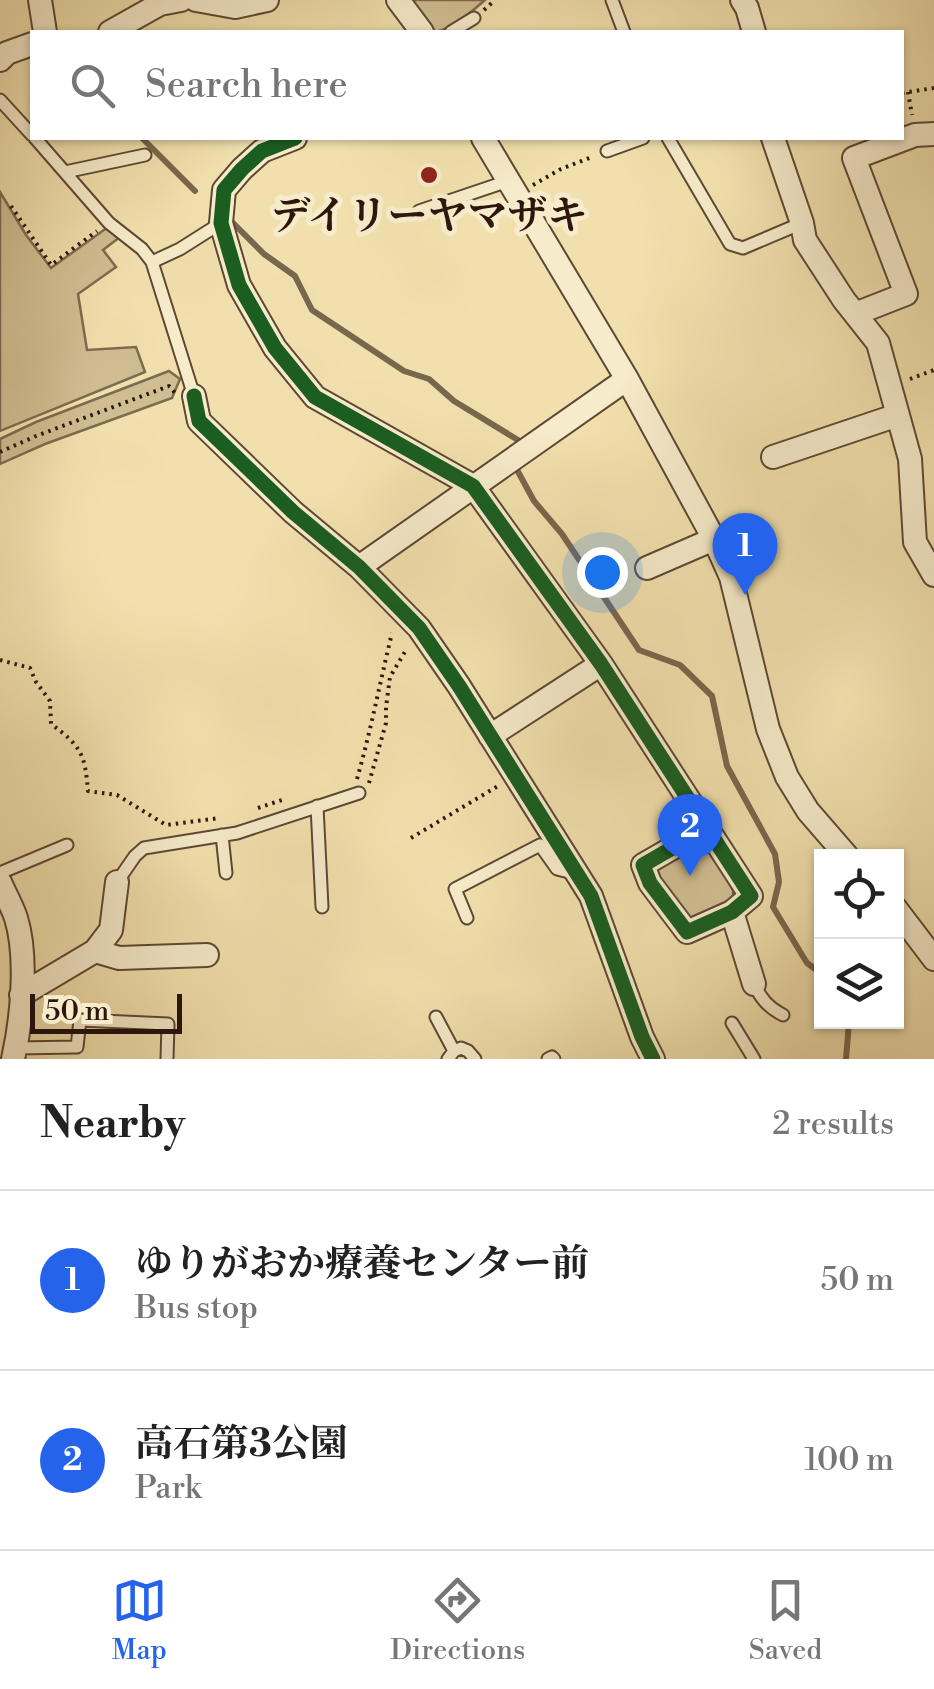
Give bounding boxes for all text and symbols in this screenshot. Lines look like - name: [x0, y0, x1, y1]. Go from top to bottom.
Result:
- search box: [30, 30, 904, 140]
- icon: search: [65, 58, 120, 113]
- text: Search here: [145, 62, 348, 109]
- marker: デイリーヤマザキ: [418, 164, 440, 186]
- place label: デイリーヤマザキ: [270, 192, 588, 242]
- pin: 1: [712, 512, 778, 595]
- your location: [577, 547, 628, 598]
- pin: 2: [658, 794, 722, 876]
- map controls: [814, 849, 904, 1029]
- button: locate: [814, 849, 904, 939]
- button: layers: [814, 939, 904, 1029]
- scale bar: [30, 989, 182, 1034]
- text: 50 m: [45, 994, 109, 1029]
- text: Nearby: [40, 1098, 185, 1151]
- text: 2 results: [772, 1104, 894, 1144]
- text: ゆりがおか療養センター前: [135, 1241, 589, 1288]
- text: 1: [65, 1260, 80, 1300]
- text: 50 m: [821, 1260, 894, 1300]
- text: Bus stop: [135, 1288, 258, 1328]
- text: 高石第3公園: [135, 1421, 348, 1468]
- text: 2: [62, 1440, 83, 1480]
- text: 100 m: [804, 1440, 894, 1480]
- text: Park: [135, 1468, 202, 1508]
- tab: Map: [112, 1573, 167, 1668]
- tab: Directions: [390, 1573, 525, 1668]
- tab: Saved: [749, 1573, 822, 1668]

